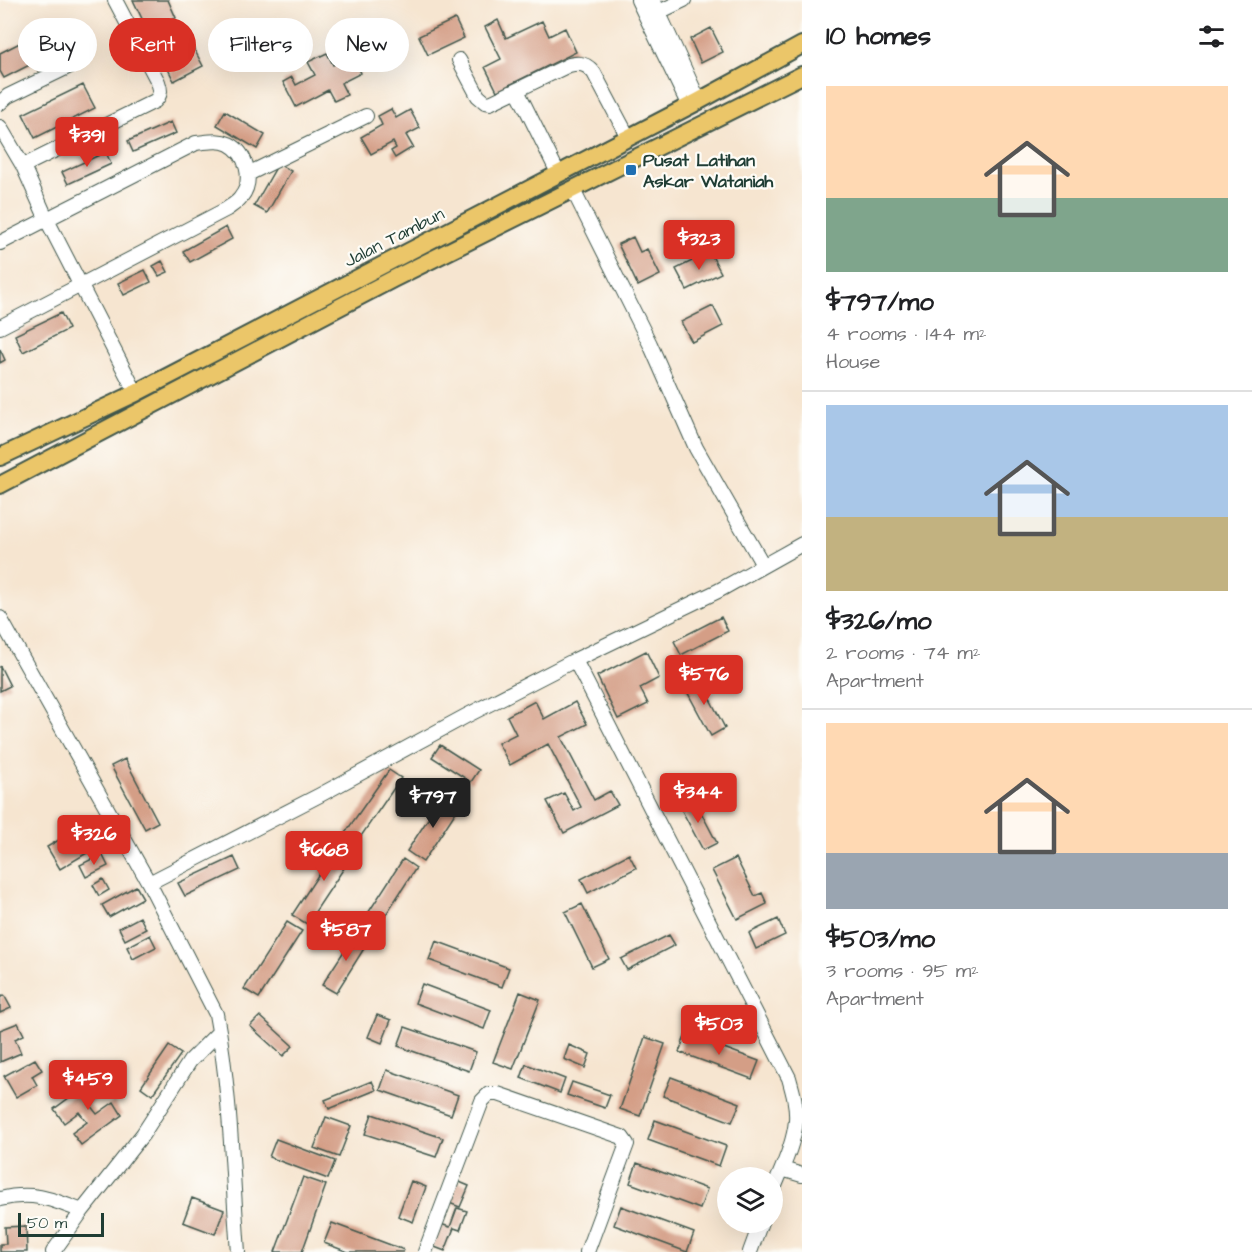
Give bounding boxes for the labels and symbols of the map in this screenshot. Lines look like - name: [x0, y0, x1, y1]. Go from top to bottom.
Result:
- pin: $391: [51, 117, 123, 168]
- place label: Pusat Latihan Askar Wataniah: [643, 148, 774, 194]
- marker: Pusat Latihan Askar Wataniah: [624, 163, 638, 177]
- street label: Jalan Tambun: [340, 201, 449, 273]
- pin: $323: [663, 220, 735, 271]
- pin: $576: [668, 655, 740, 706]
- pin: $344: [662, 773, 734, 824]
- pin: $797: [397, 778, 469, 829]
- pin: $326: [58, 815, 130, 866]
- pin: $668: [288, 831, 360, 882]
- pin: $587: [310, 911, 382, 962]
- pin: $503: [683, 1005, 755, 1056]
- pin: $459: [52, 1060, 124, 1111]
- scale bar: [18, 1210, 104, 1238]

